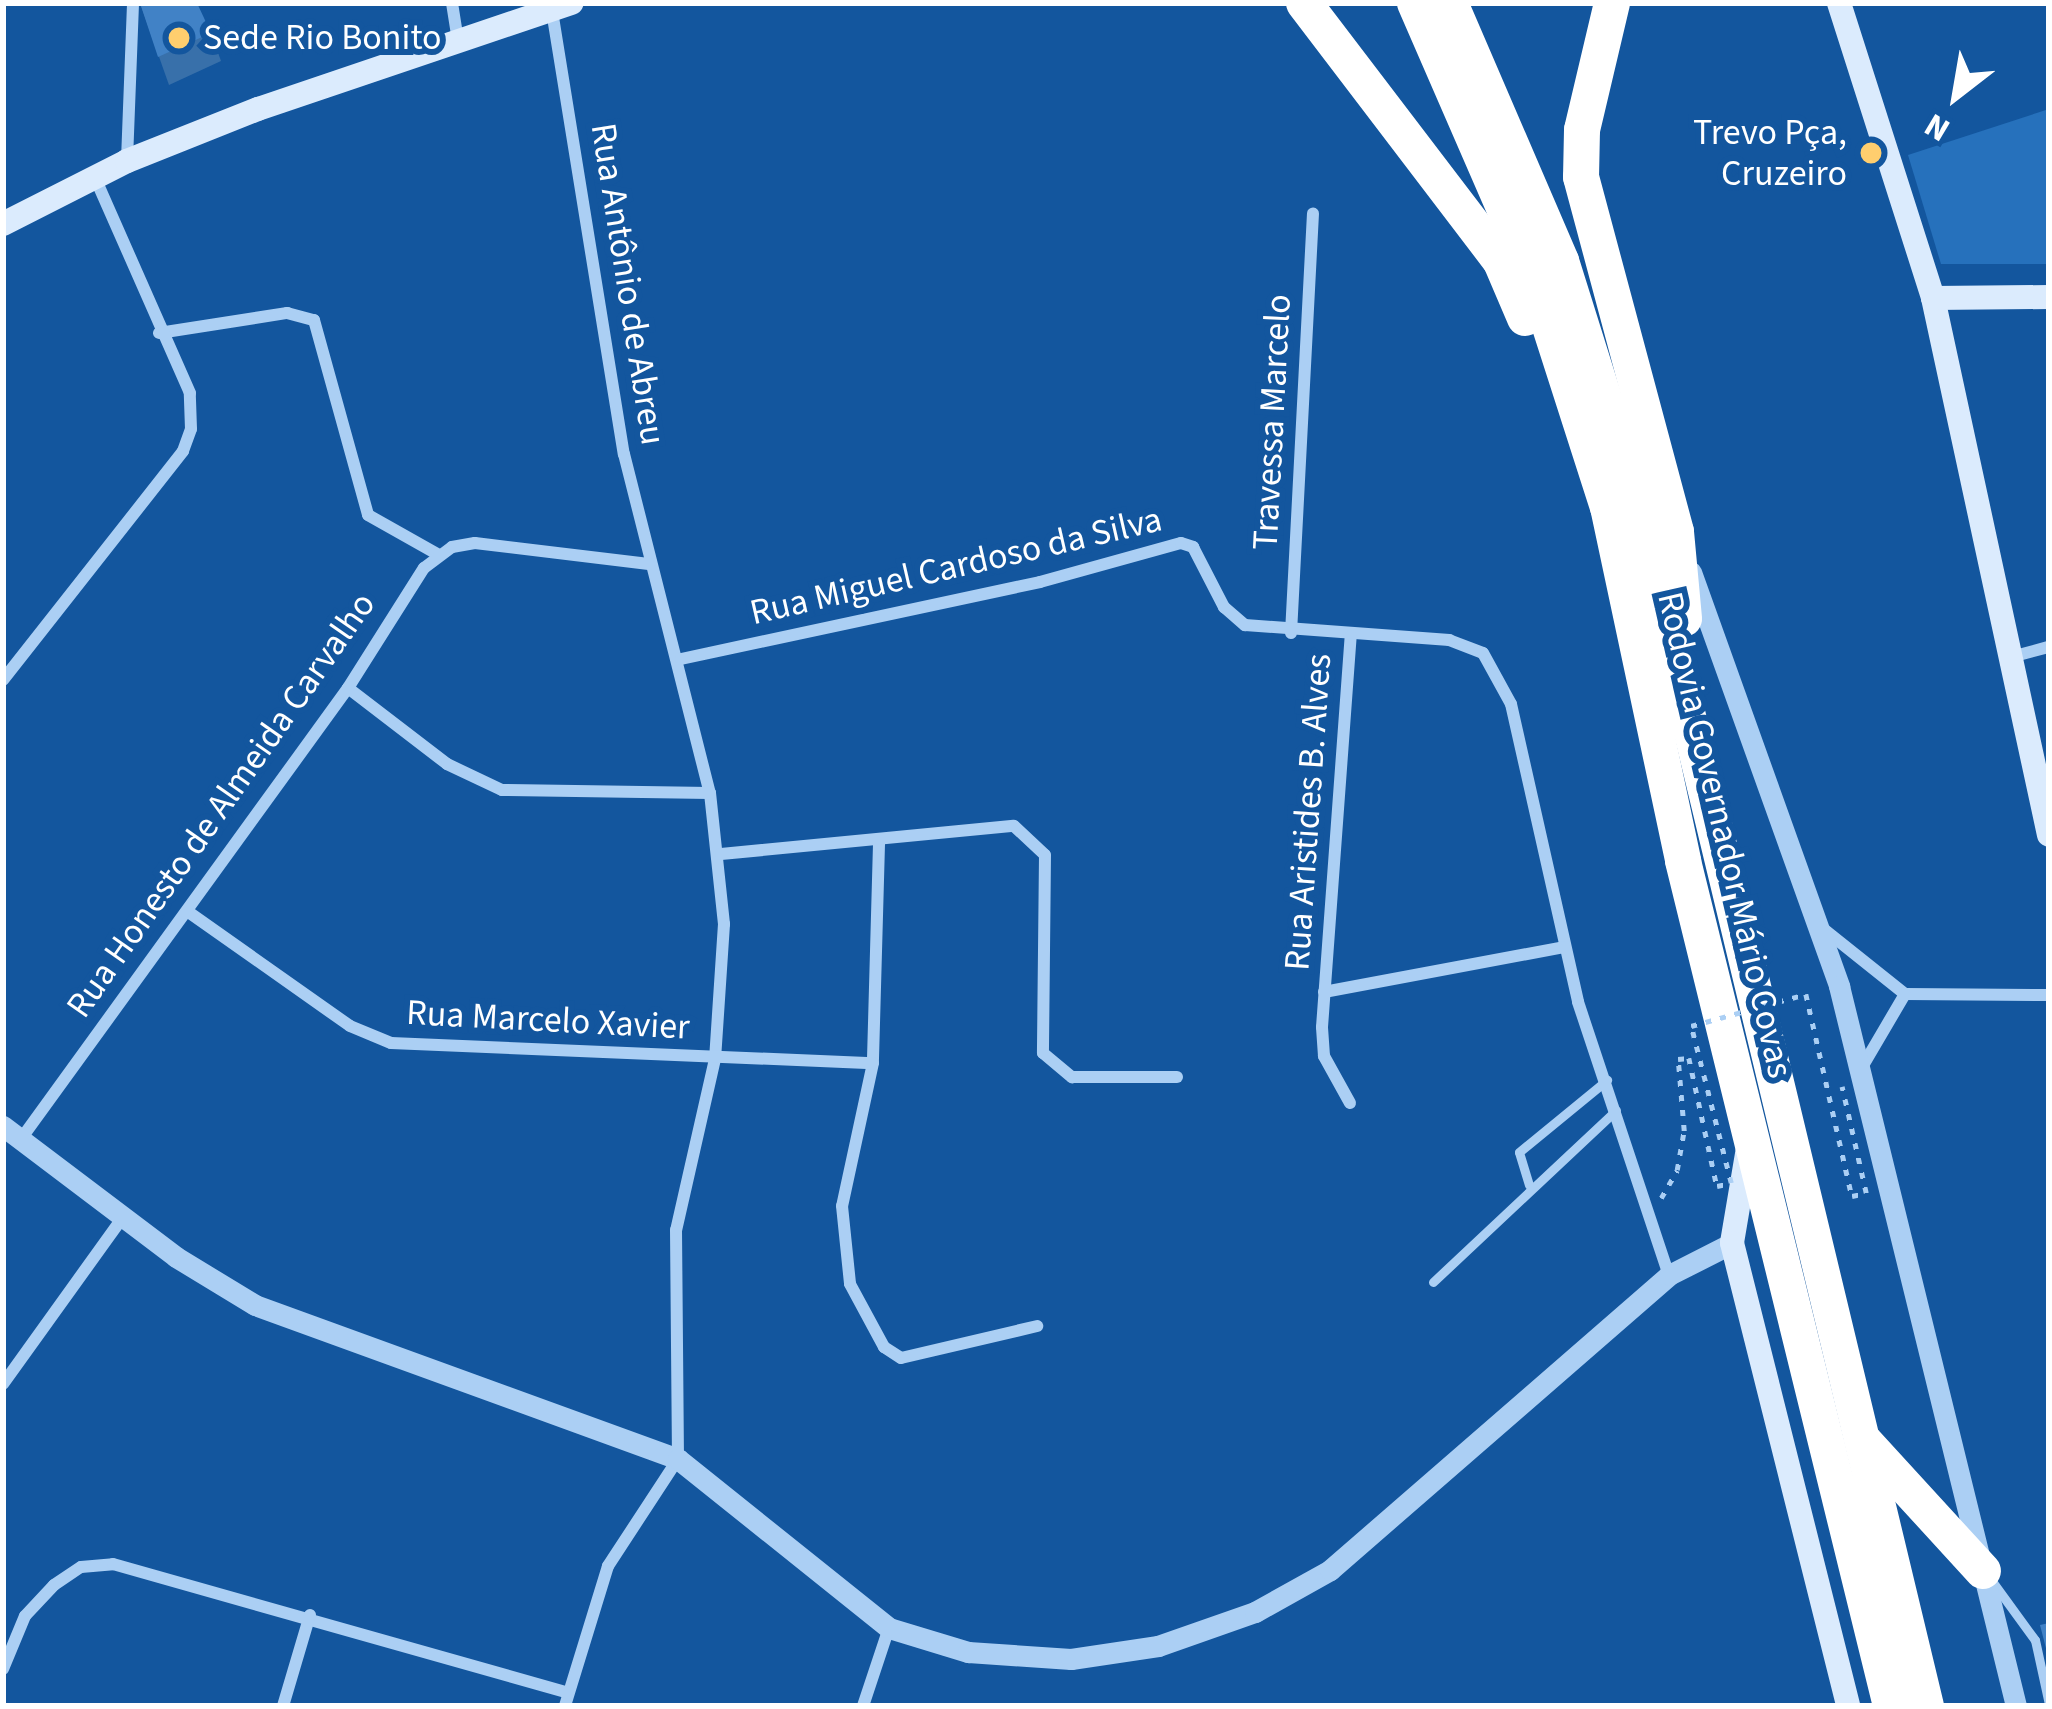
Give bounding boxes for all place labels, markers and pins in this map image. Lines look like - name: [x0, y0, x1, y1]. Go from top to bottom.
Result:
- place label: Sede Rio Bonito: [203, 16, 442, 60]
- marker: Sede Rio Bonito: [166, 25, 192, 51]
- place label: Trevo Pça, Cruzeiro: [1693, 110, 1847, 195]
- marker: Trevo Pça, Cruzeiro: [1858, 140, 1884, 166]

